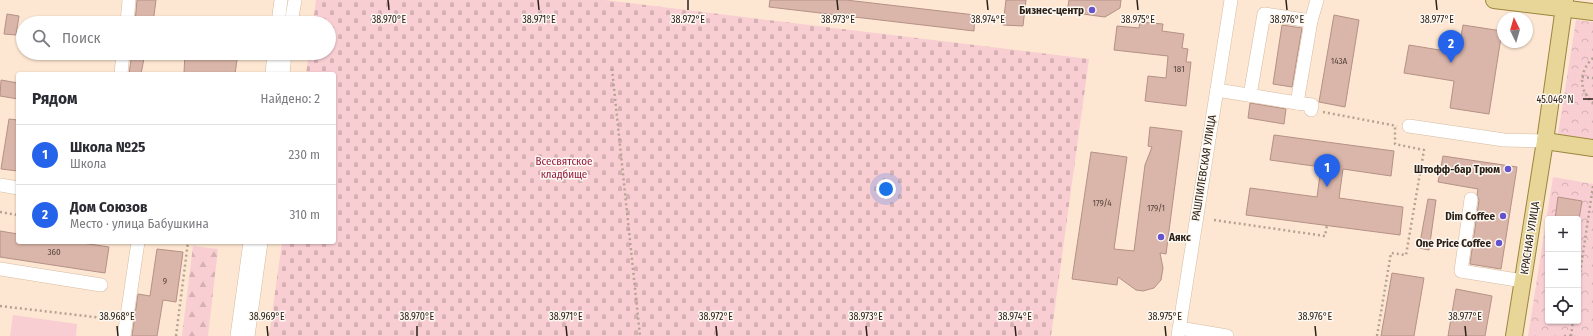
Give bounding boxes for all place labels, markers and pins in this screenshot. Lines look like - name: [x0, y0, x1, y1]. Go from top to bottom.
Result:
- place label: Бизнес-центр: [1019, 4, 1084, 17]
- marker: Бизнес-центр: [1087, 5, 1097, 15]
- pin: 2: [1438, 30, 1464, 63]
- pin: 1: [1314, 154, 1340, 187]
- place label: Штофф-бар Трюм: [1414, 163, 1500, 176]
- marker: Штофф-бар Трюм: [1503, 164, 1513, 174]
- place label: Dim Coffee: [1445, 210, 1495, 223]
- marker: Dim Coffee: [1498, 211, 1508, 221]
- place label: Аякс: [1168, 231, 1191, 244]
- marker: Аякс: [1156, 232, 1166, 242]
- place label: One Price Coffee: [1416, 237, 1491, 250]
- marker: One Price Coffee: [1494, 238, 1504, 248]

